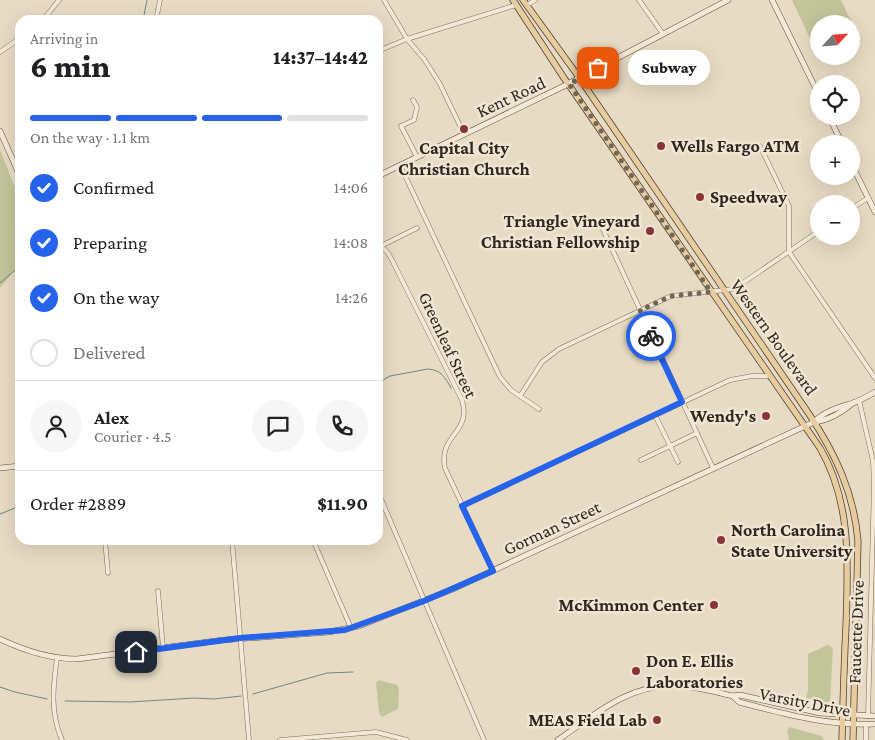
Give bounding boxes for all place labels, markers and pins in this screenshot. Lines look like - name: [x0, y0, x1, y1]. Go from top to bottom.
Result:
- pin: [577, 47, 619, 89]
- callout: Subway: [628, 50, 710, 86]
- marker: Capital City Christian Church: [458, 123, 470, 135]
- place label: Wells Fargo ATM: [670, 136, 800, 156]
- place label: Capital City Christian Church: [398, 138, 531, 179]
- marker: Wells Fargo ATM: [655, 140, 667, 152]
- place label: Speedway: [710, 187, 787, 207]
- marker: Speedway: [694, 191, 706, 203]
- place label: Triangle Vineyard Christian Fellowship: [481, 211, 640, 252]
- marker: Triangle Vineyard Christian Fellowship: [644, 225, 656, 237]
- place label: Wendy's: [689, 406, 756, 426]
- marker: Wendy's: [760, 410, 772, 422]
- place label: North Carolina State University: [731, 520, 853, 561]
- marker: North Carolina State University: [715, 534, 727, 546]
- place label: McKimmon Center: [559, 595, 704, 615]
- marker: McKimmon Center: [708, 599, 720, 611]
- pin: [115, 631, 157, 673]
- place label: Don E. Ellis Laboratories: [646, 651, 743, 692]
- marker: Don E. Ellis Laboratories: [630, 665, 642, 677]
- place label: MEAS Field Lab: [528, 710, 647, 730]
- marker: MEAS Field Lab: [651, 714, 663, 726]

